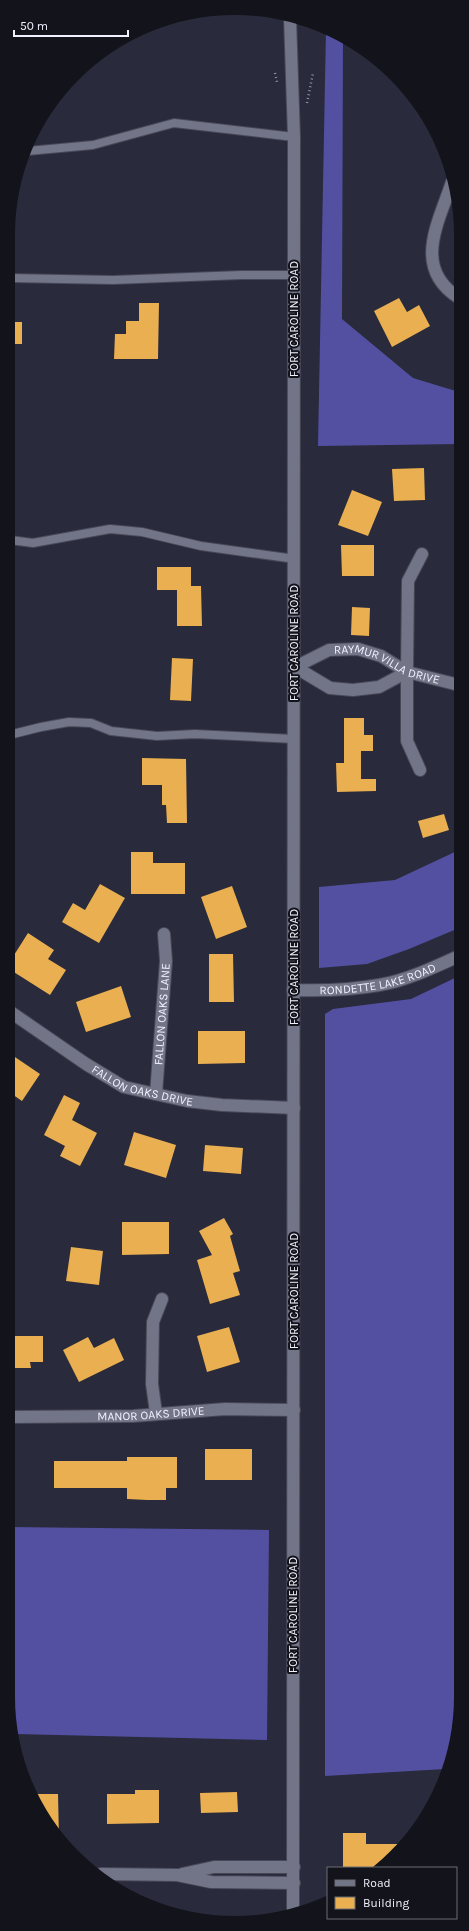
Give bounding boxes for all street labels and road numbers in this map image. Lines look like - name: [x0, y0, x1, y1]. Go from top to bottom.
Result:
- street label: FORT CAROLINE ROAD: [287, 261, 301, 377]
- street label: FORT CAROLINE ROAD: [287, 585, 301, 701]
- street label: RAYMUR VILLA DRIVE: [334, 641, 441, 687]
- street label: FORT CAROLINE ROAD: [287, 909, 301, 1025]
- street label: RONDETTE LAKE ROAD: [319, 960, 438, 997]
- street label: FALLON OAKS LANE: [151, 963, 173, 1066]
- street label: FALLON OAKS DRIVE: [89, 1062, 194, 1109]
- street label: FORT CAROLINE ROAD: [287, 1233, 301, 1349]
- street label: MANOR OAKS DRIVE: [97, 1404, 205, 1423]
- street label: FORT CAROLINE ROAD: [286, 1557, 300, 1673]

